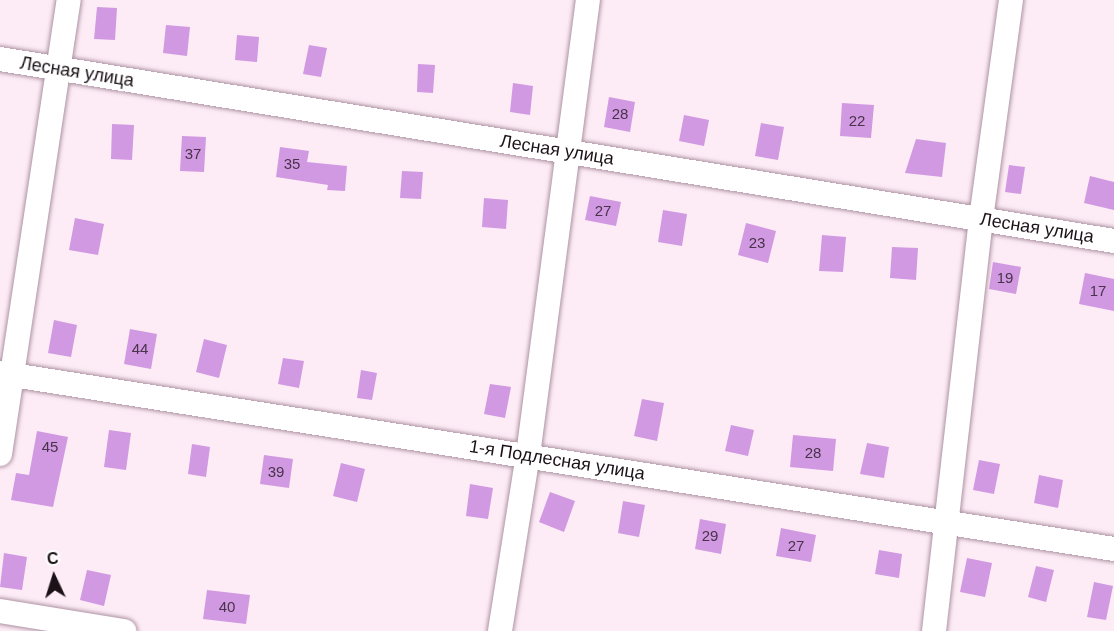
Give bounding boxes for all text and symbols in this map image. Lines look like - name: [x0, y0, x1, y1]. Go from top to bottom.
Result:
- street label: Лесная улица: [19, 52, 135, 92]
- house number: 28: [612, 105, 628, 123]
- house number: 22: [849, 112, 865, 130]
- street label: Лесная улица: [499, 130, 615, 170]
- house number: 37: [185, 145, 201, 163]
- house number: 35: [284, 155, 300, 173]
- house number: 27: [595, 202, 611, 220]
- street label: Лесная улица: [979, 208, 1095, 248]
- house number: 23: [749, 234, 765, 252]
- house number: 19: [997, 269, 1013, 287]
- house number: 17: [1090, 282, 1106, 300]
- house number: 44: [132, 340, 148, 358]
- street label: 1-я Подлесная улица: [468, 435, 646, 485]
- house number: 45: [42, 438, 58, 456]
- house number: 28: [805, 444, 821, 462]
- house number: 39: [268, 463, 284, 481]
- house number: 29: [702, 527, 718, 545]
- house number: 27: [788, 537, 804, 555]
- north arrow: [24, 547, 84, 607]
- text: С: [46, 550, 59, 567]
- house number: 40: [219, 598, 235, 616]

